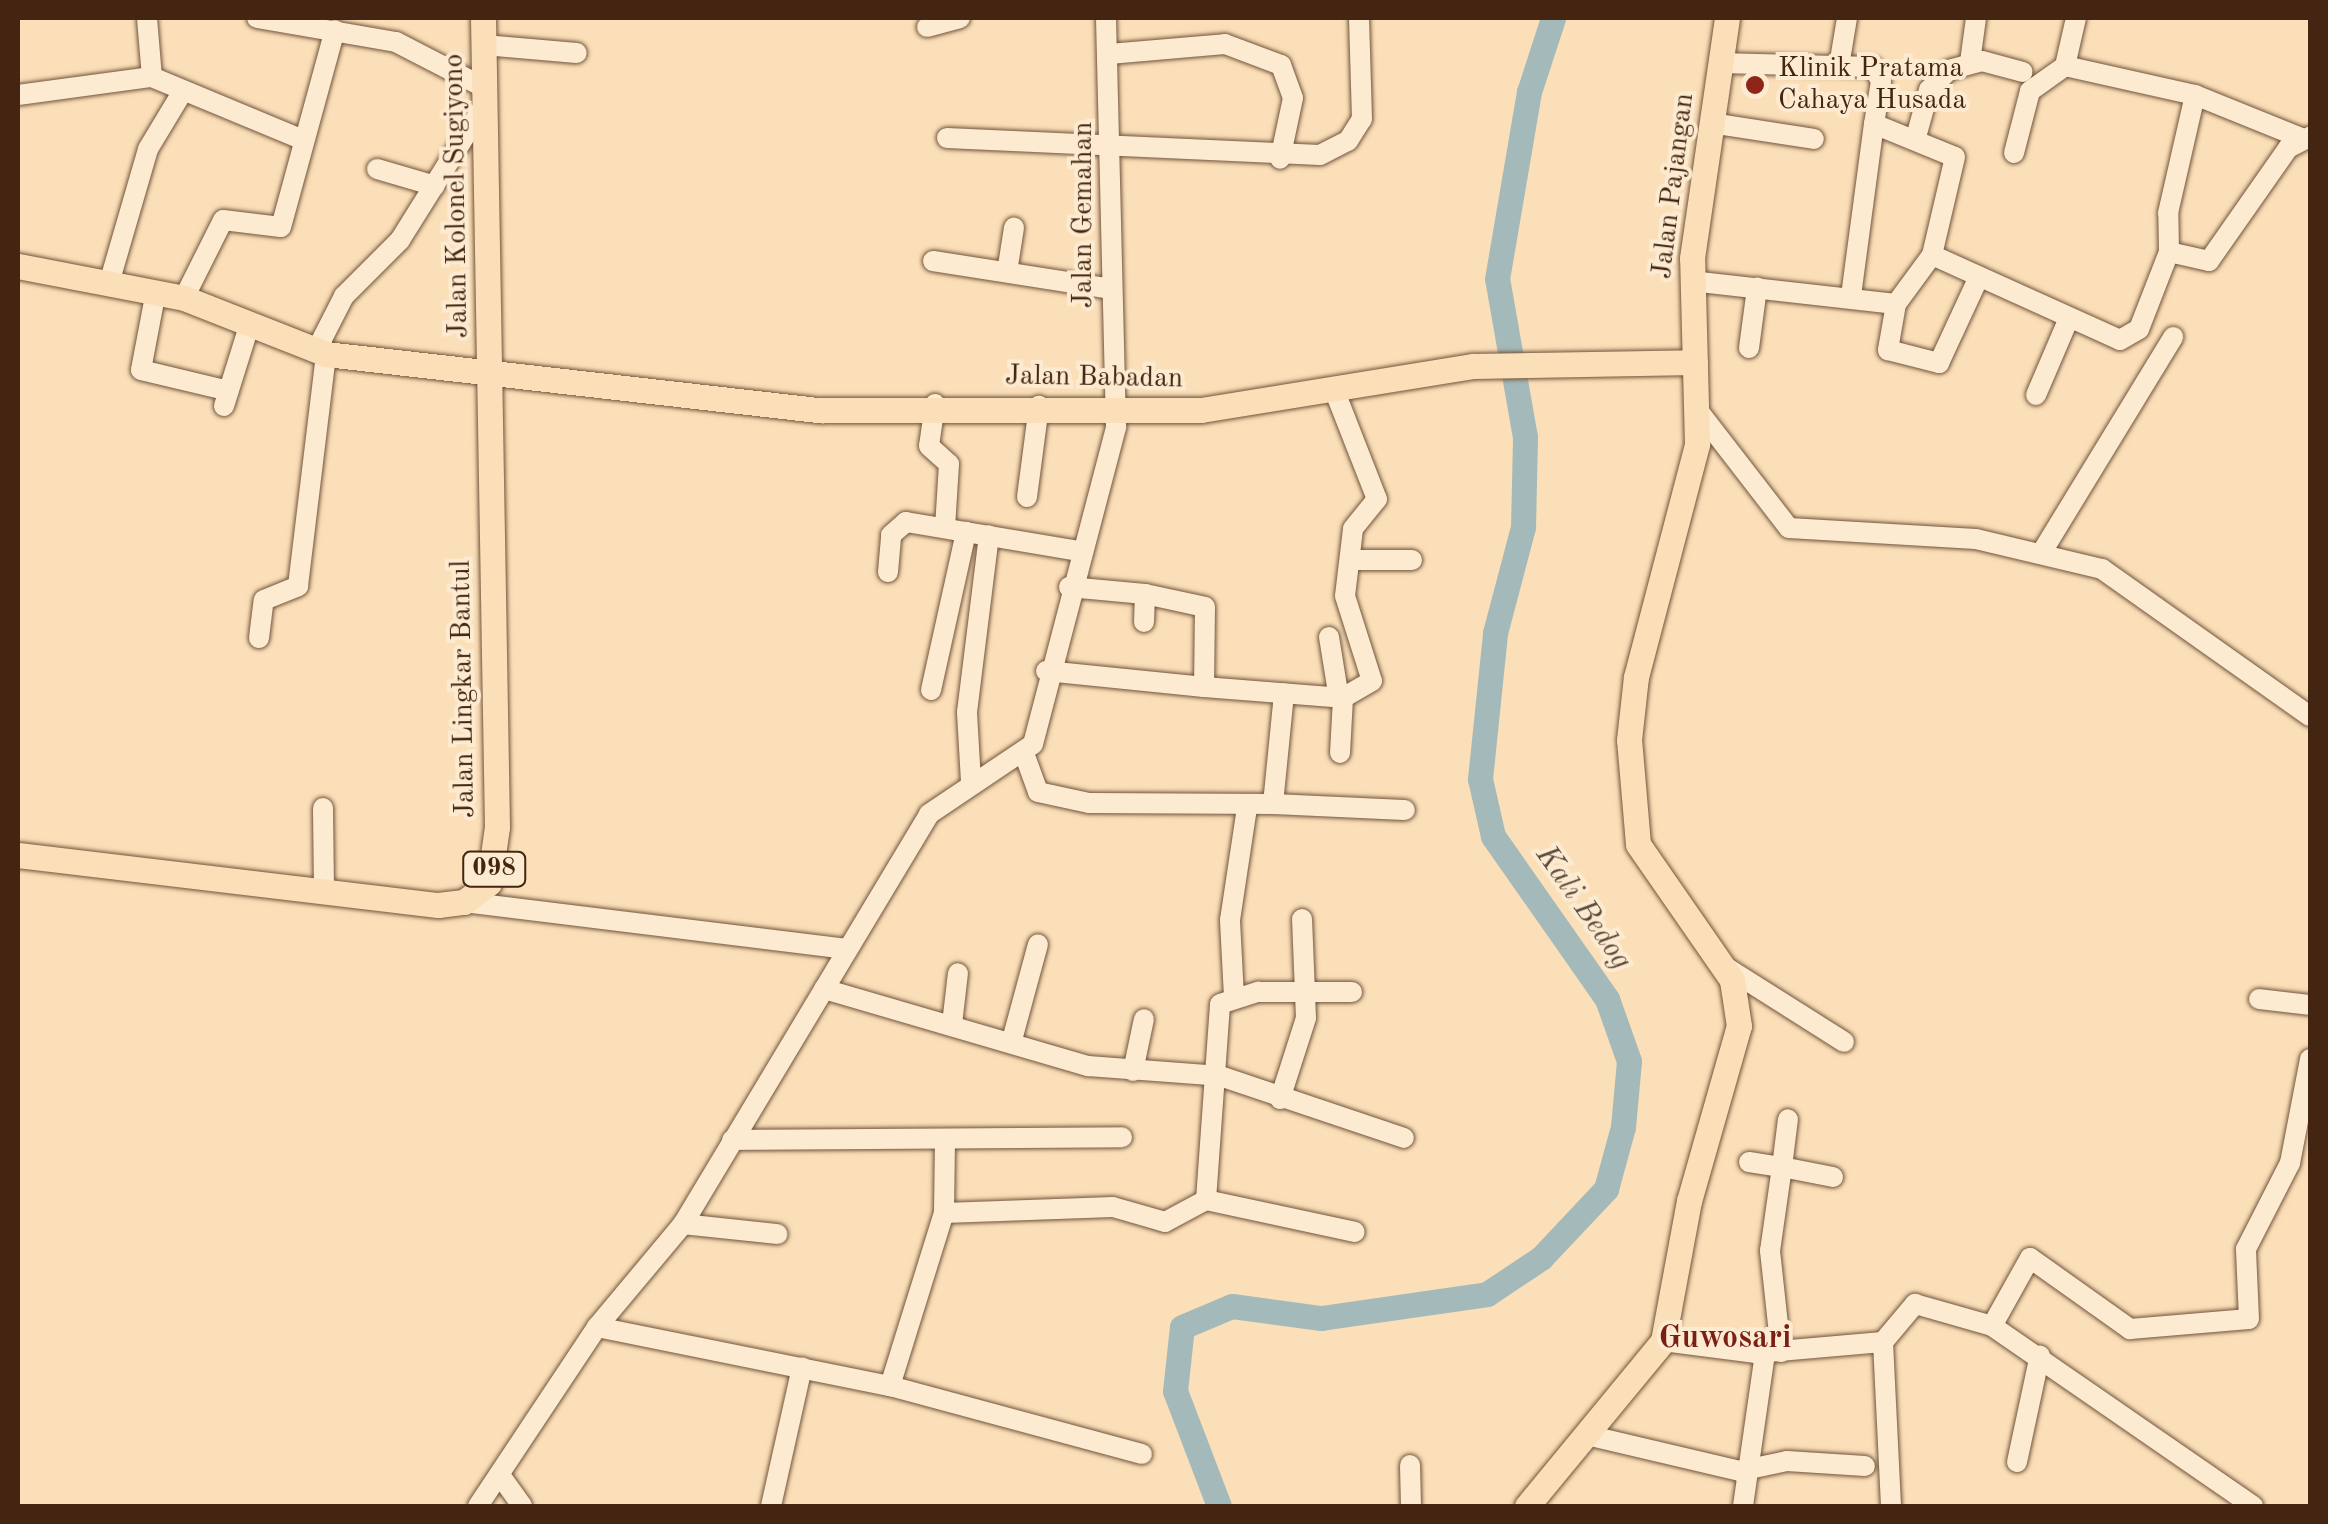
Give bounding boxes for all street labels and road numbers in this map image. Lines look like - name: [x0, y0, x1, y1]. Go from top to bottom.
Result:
- street label: Jalan Kolonel Sugiyono: [438, 53, 476, 339]
- street label: Jalan Pajangan: [1646, 91, 1702, 281]
- street label: Jalan Gemahan: [1067, 122, 1101, 308]
- street label: Jalan Babadan: [1005, 360, 1183, 396]
- street label: Jalan Lingkar Bantul: [445, 560, 483, 818]
- road number: 098: [462, 849, 526, 889]

